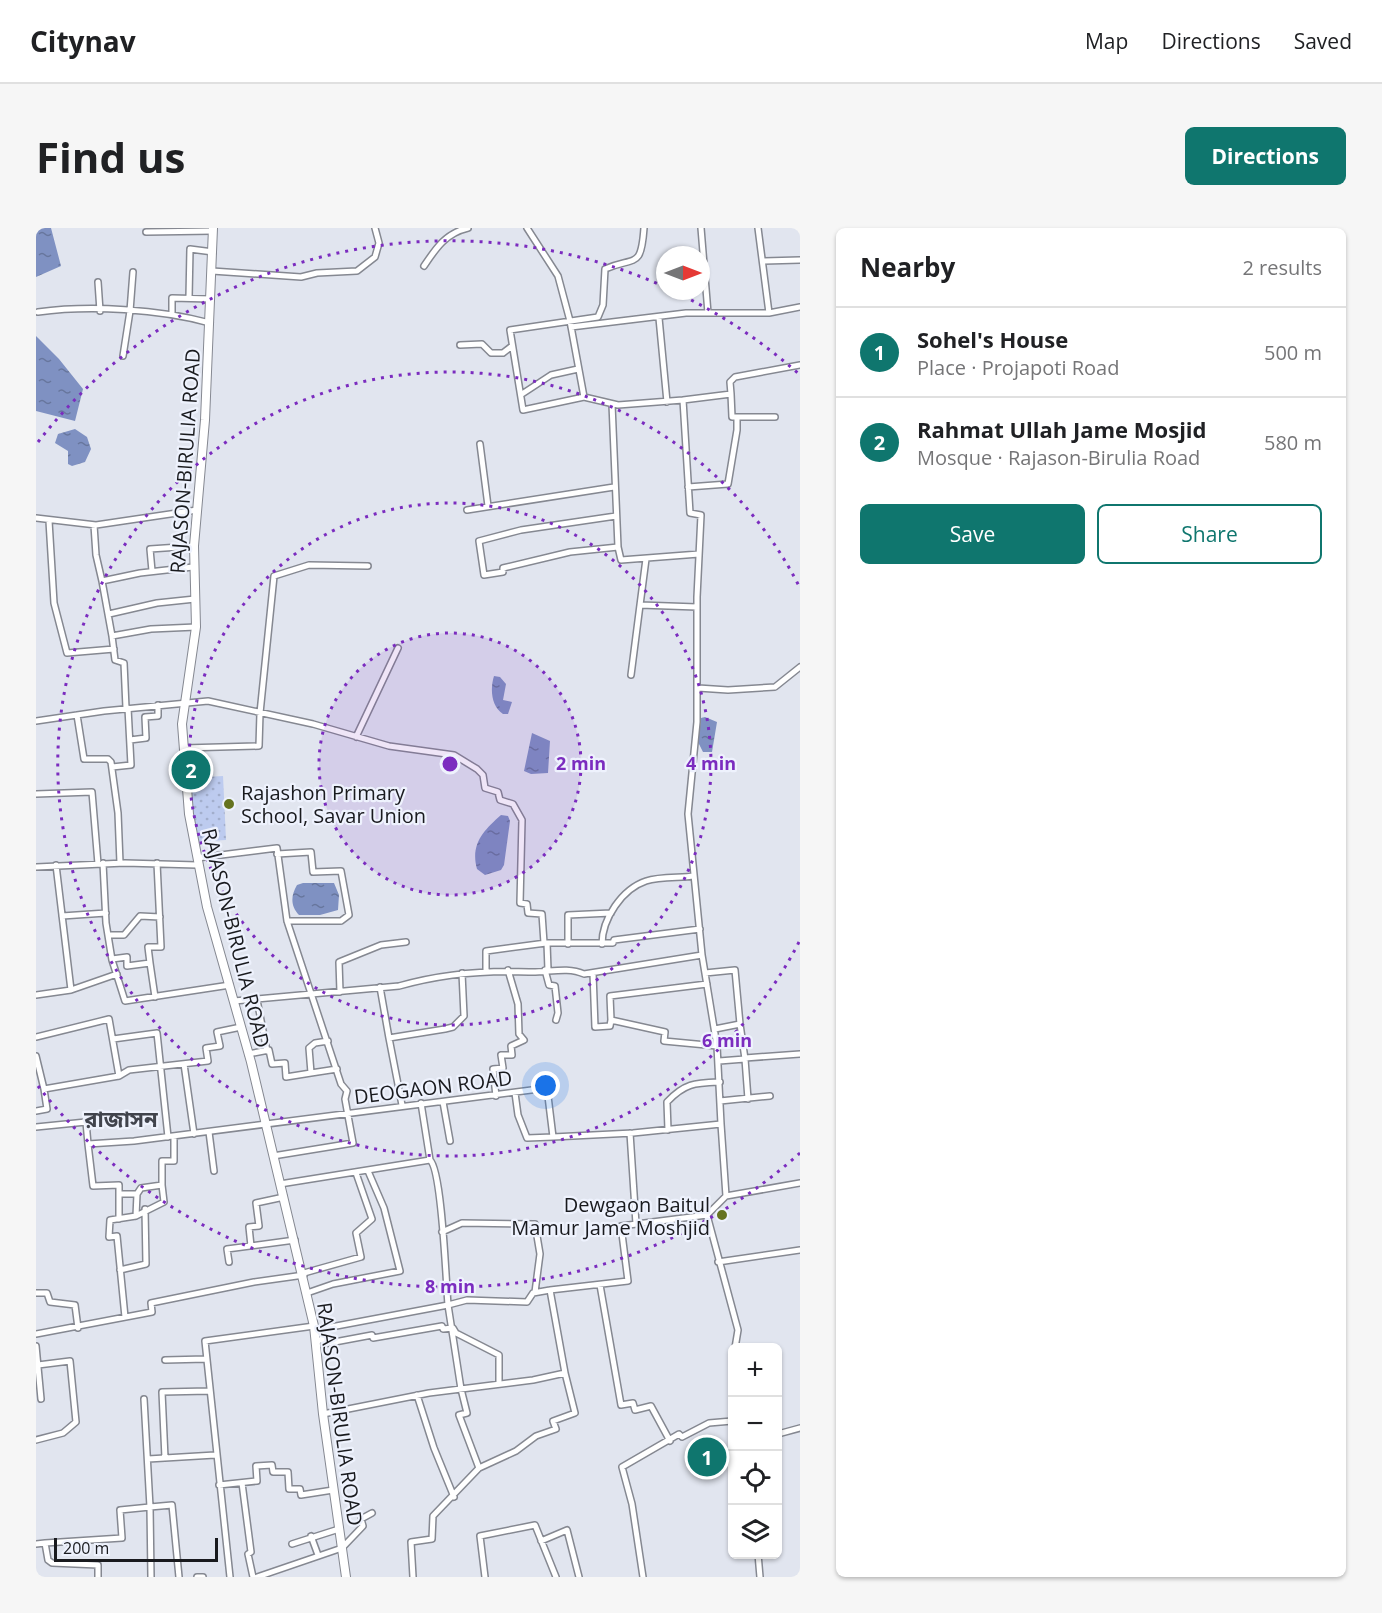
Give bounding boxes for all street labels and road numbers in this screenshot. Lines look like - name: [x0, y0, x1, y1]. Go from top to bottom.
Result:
- street label: RAJASON-BIRULIA ROAD: [164, 348, 206, 574]
- street label: RAJASON-BIRULIA ROAD: [196, 825, 276, 1051]
- street label: DEOGAON ROAD: [352, 1064, 514, 1110]
- street label: RAJASON-BIRULIA ROAD: [311, 1301, 369, 1527]

